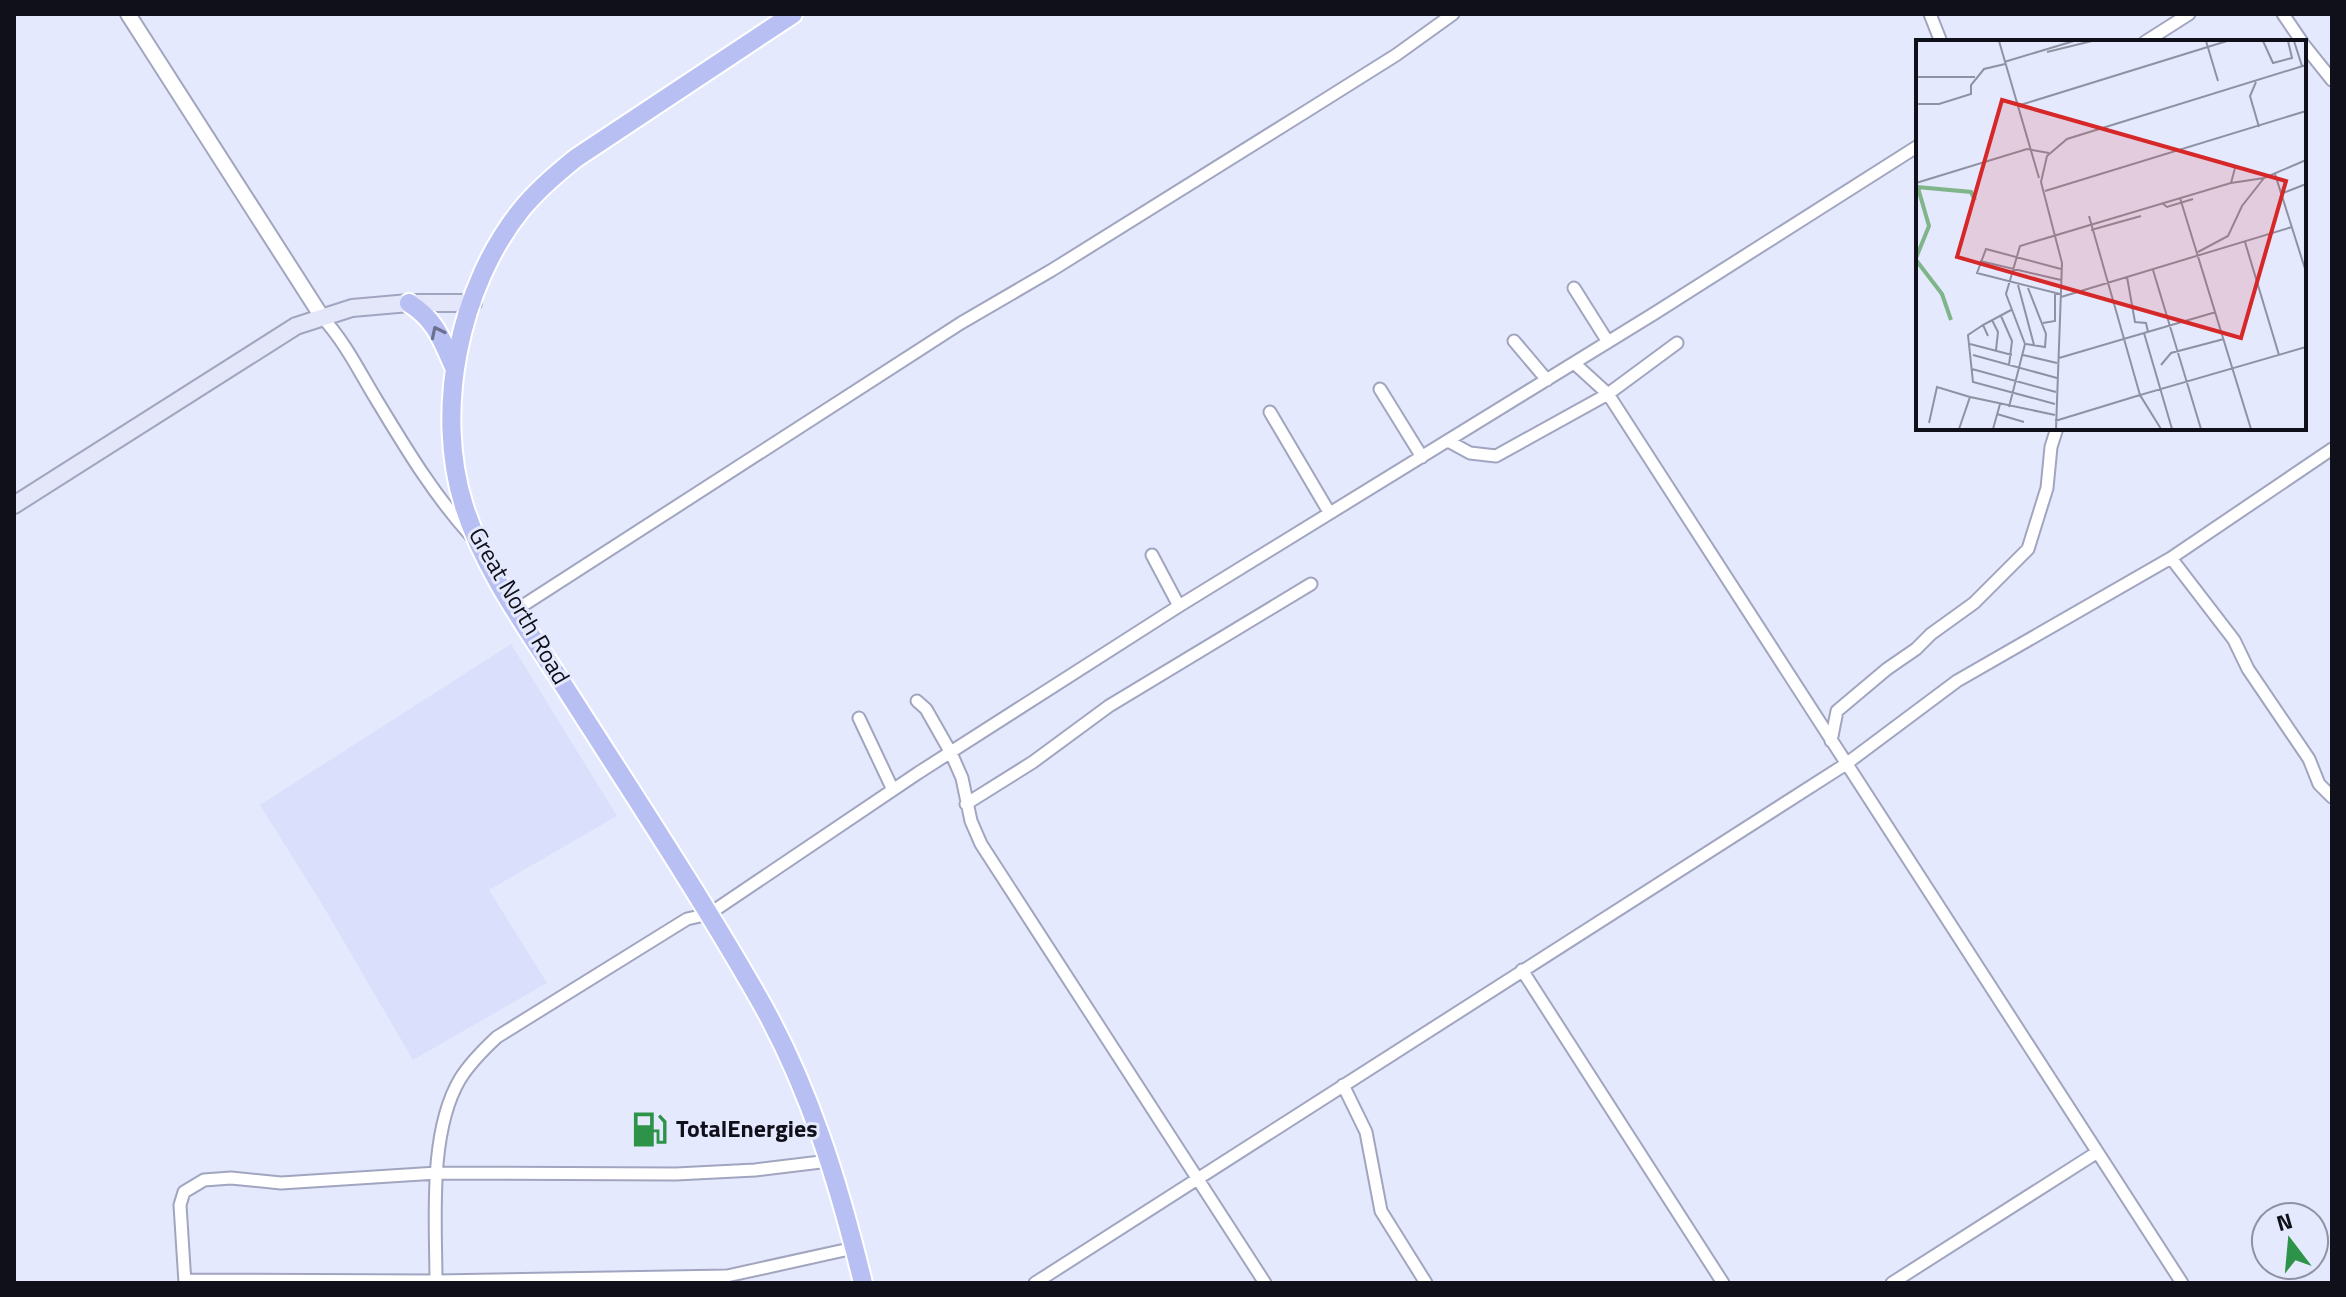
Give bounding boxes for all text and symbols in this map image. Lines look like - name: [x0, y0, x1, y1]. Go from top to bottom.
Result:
- inset map: [1916, 40, 2306, 430]
- one-way arrow: [431, 325, 447, 340]
- street label: Great North Road: [460, 520, 580, 691]
- fuel station icon: TotalEnergies: [631, 1110, 669, 1148]
- place label: TotalEnergies: [676, 1110, 818, 1146]
- north arrow: [2250, 1201, 2330, 1281]
- text: N: [2272, 1203, 2297, 1240]

